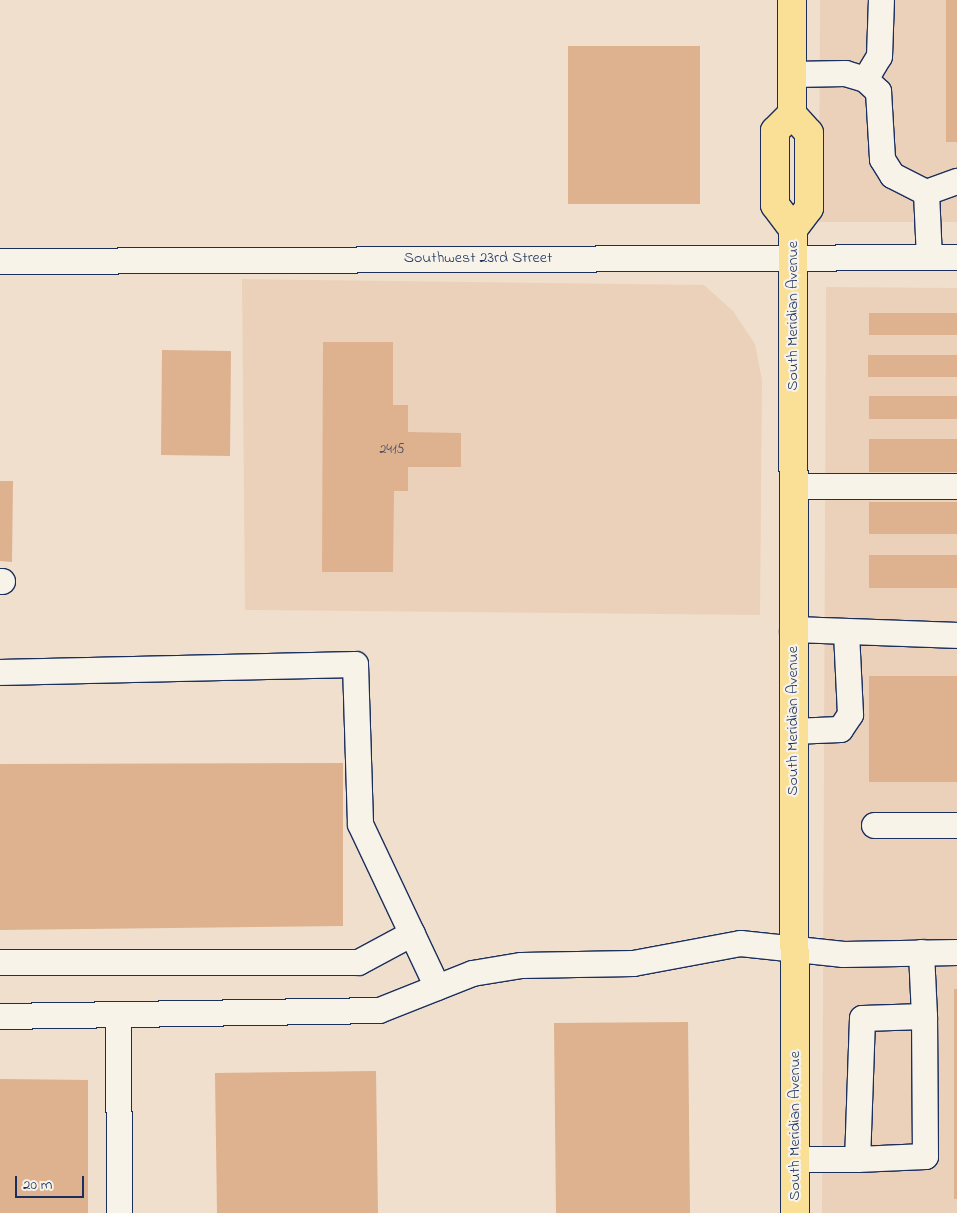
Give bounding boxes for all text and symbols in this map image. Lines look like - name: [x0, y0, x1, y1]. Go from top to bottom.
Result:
- street label: South Meridian Avenue: [783, 241, 803, 391]
- street label: Southwest 23rd Street: [404, 248, 552, 268]
- house number: 2415: [379, 442, 405, 458]
- street label: South Meridian Avenue: [783, 646, 803, 796]
- street label: South Meridian Avenue: [785, 1051, 805, 1201]
- scale bar: [18, 1166, 86, 1198]
- text: 20 m: [23, 1174, 52, 1196]

